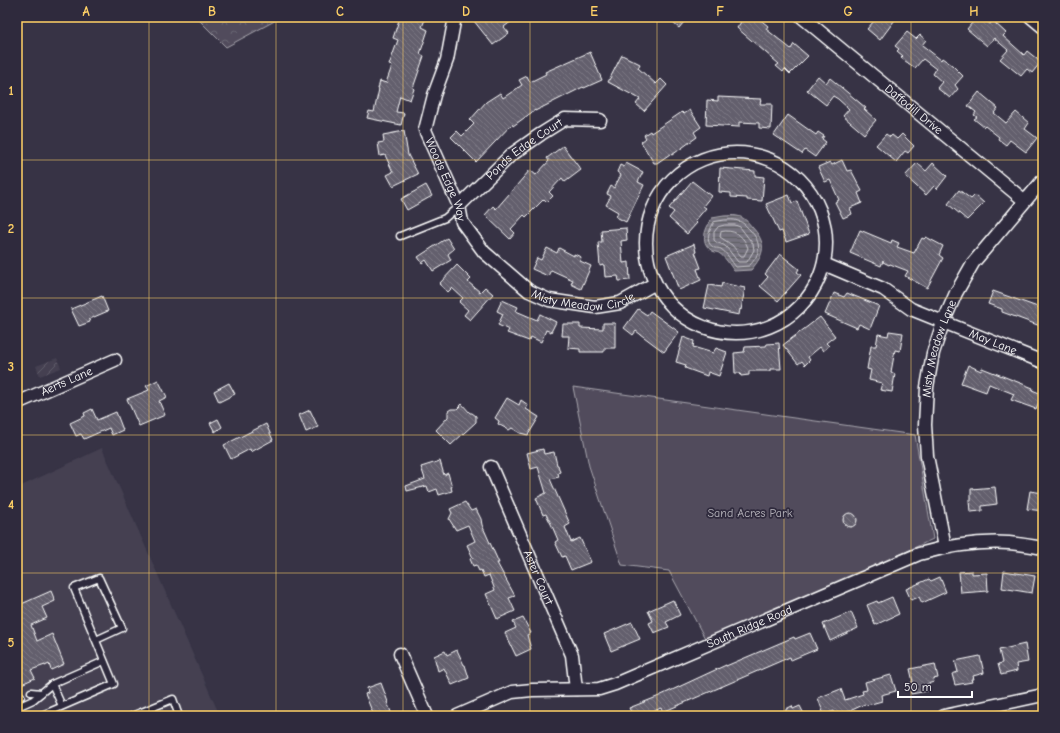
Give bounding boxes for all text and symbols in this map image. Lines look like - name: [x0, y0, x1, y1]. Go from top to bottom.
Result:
- text: A: [82, 4, 90, 19]
- text: B: [208, 4, 216, 19]
- text: C: [336, 4, 344, 19]
- text: D: [462, 4, 470, 19]
- text: E: [590, 4, 598, 19]
- text: F: [716, 4, 724, 19]
- text: G: [843, 4, 853, 19]
- text: H: [969, 4, 979, 19]
- street label: Daffodill Drive: [882, 81, 946, 137]
- text: 1: [8, 83, 14, 98]
- street label: Ponds Edge Court: [483, 115, 565, 183]
- street label: Woods Edge Way: [422, 136, 469, 223]
- text: 2: [8, 221, 14, 236]
- street label: Misty Meadow Circle: [529, 286, 637, 314]
- street label: Misty Meadow Lane: [919, 298, 959, 398]
- street label: May Lane: [967, 326, 1019, 358]
- text: 3: [8, 359, 14, 374]
- street label: Aerts Lane: [39, 364, 94, 399]
- text: 4: [8, 497, 14, 512]
- park label: Sand Acres Park: [707, 506, 793, 520]
- street label: Aster Court: [521, 548, 557, 607]
- street label: South Ridge Road: [704, 602, 794, 651]
- text: 5: [8, 635, 15, 650]
- scale bar: [898, 673, 972, 699]
- text: 50 m: [904, 680, 932, 694]

